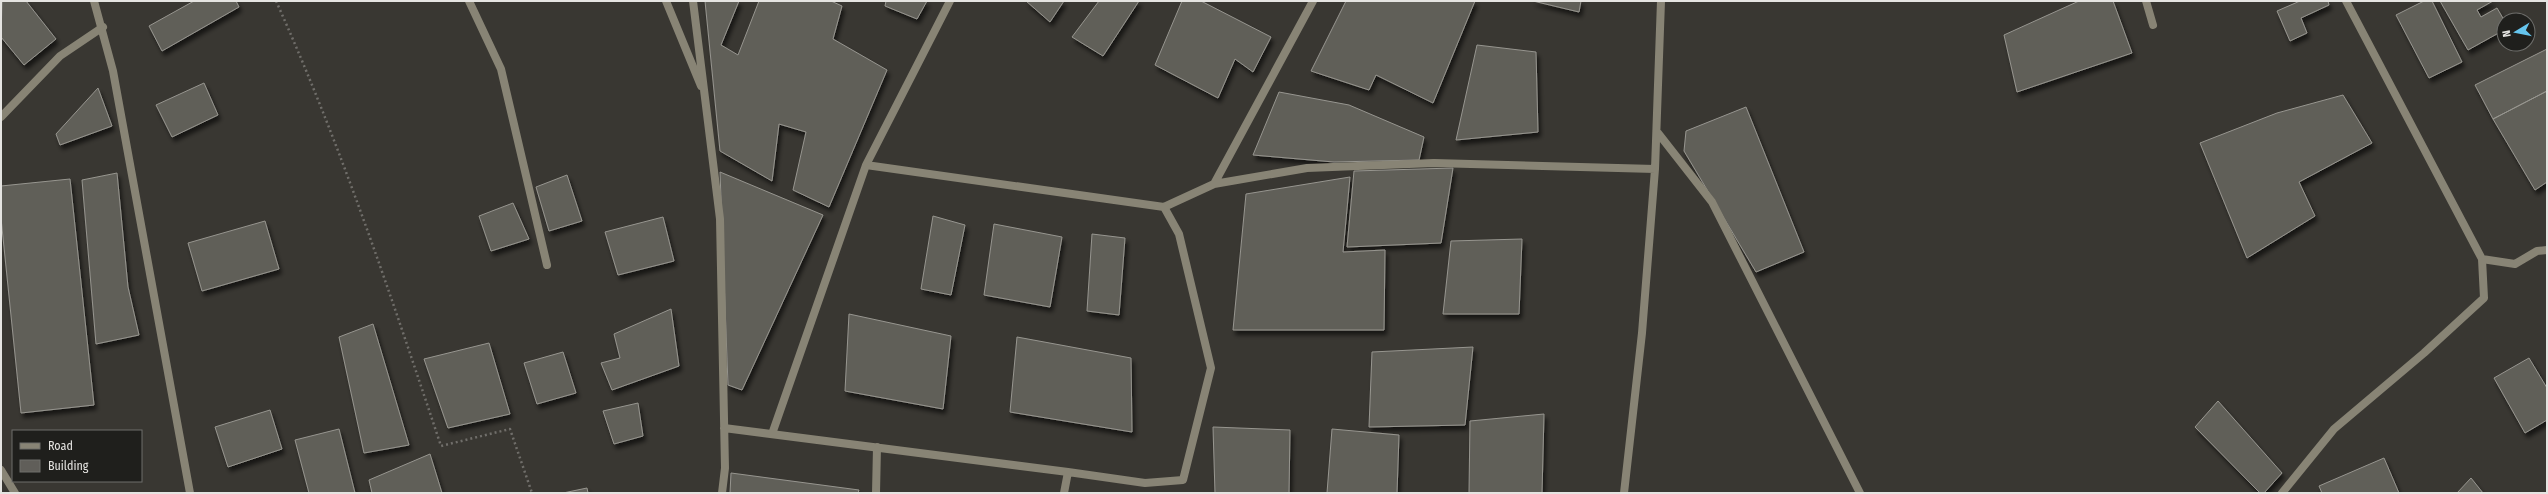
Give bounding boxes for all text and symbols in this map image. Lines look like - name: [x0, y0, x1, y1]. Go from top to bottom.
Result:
- north arrow: [2496, 12, 2536, 52]
- text: N: [2500, 29, 2514, 38]
- legend: [12, 430, 142, 482]
- text: Road: [48, 439, 73, 453]
- text: Building: [48, 459, 89, 473]

